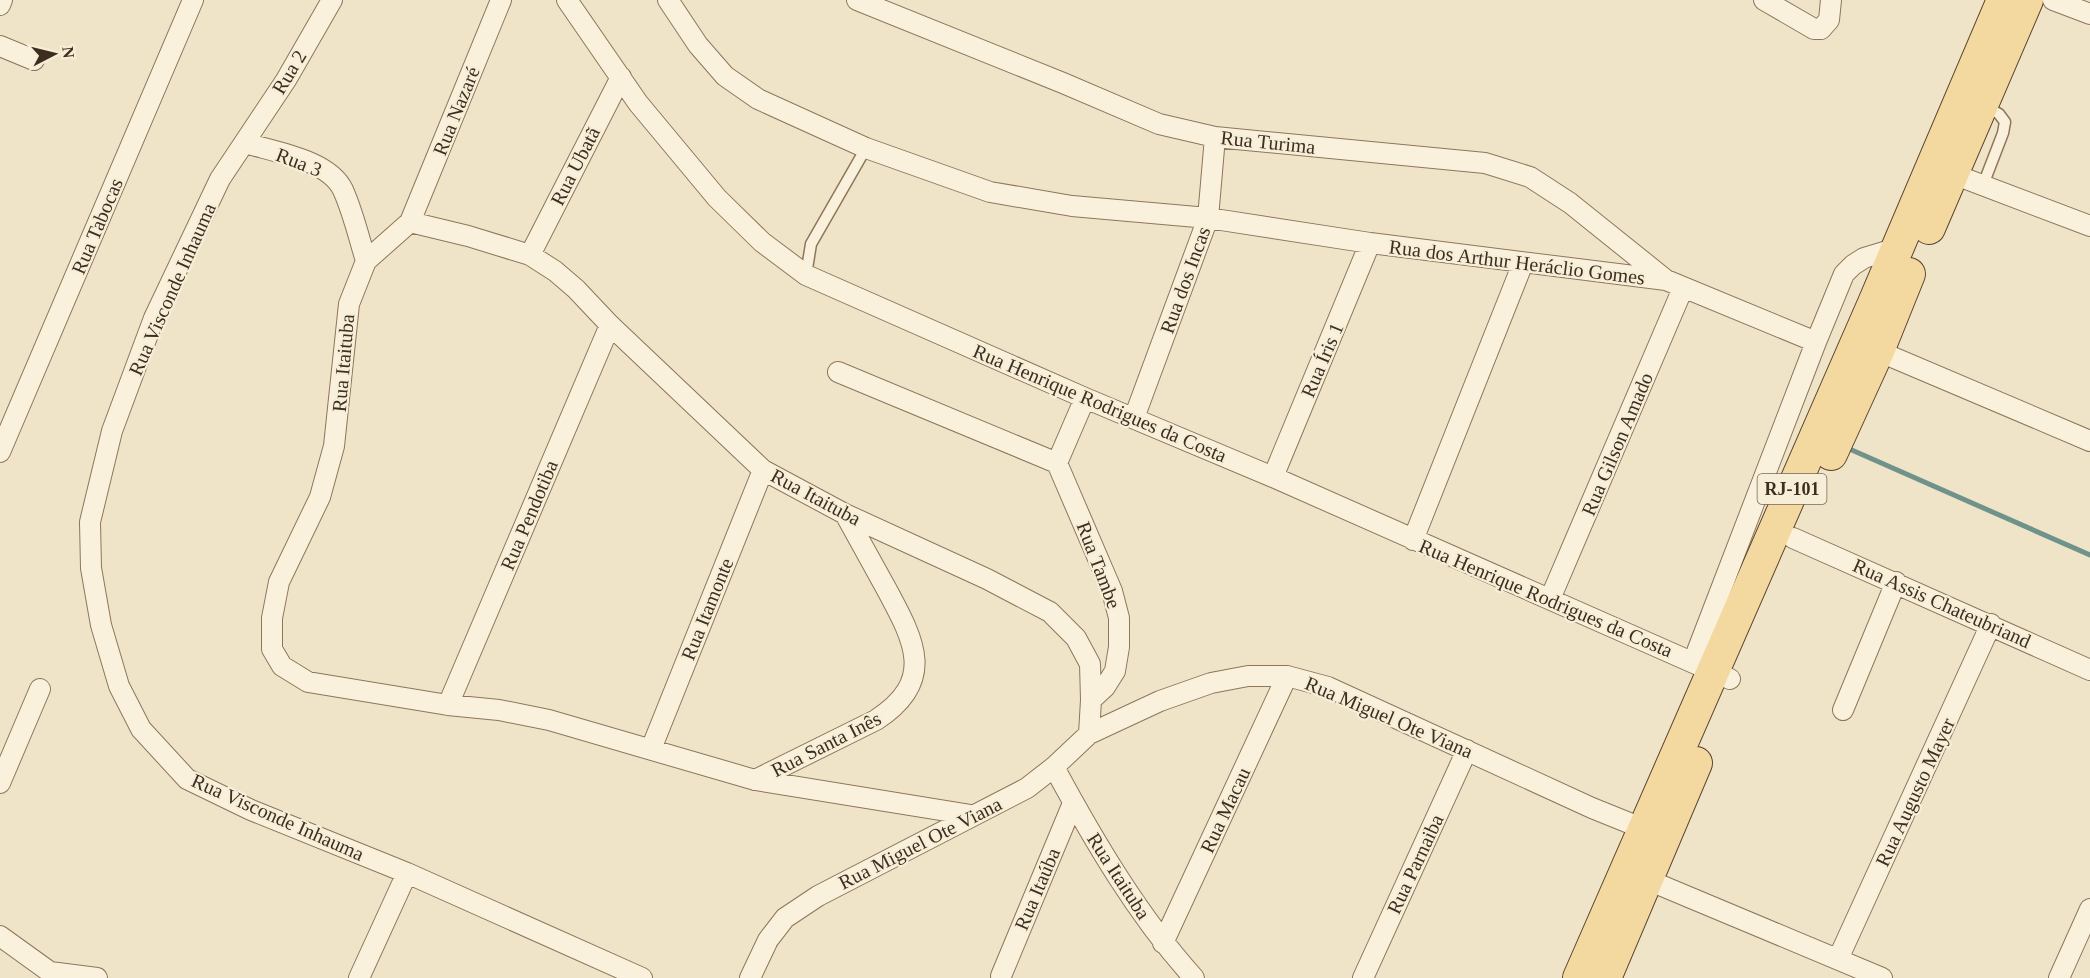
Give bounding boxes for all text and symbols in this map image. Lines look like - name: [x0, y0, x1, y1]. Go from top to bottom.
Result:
- north arrow: [24, 24, 84, 84]
- text: N: [59, 45, 78, 59]
- street label: Rua 2: [267, 46, 311, 98]
- street label: Rua Nazaré: [428, 63, 484, 159]
- street label: Rua Ubatã: [546, 123, 604, 209]
- street label: Rua Turima: [1220, 126, 1317, 158]
- street label: Rua 3: [273, 143, 325, 181]
- street label: Rua Tabocas: [67, 175, 127, 277]
- street label: Rua Visconde Inhauma: [124, 199, 220, 379]
- street label: Rua dos Incas: [1155, 223, 1215, 336]
- street label: Rua dos Arthur Heráclio Gomes: [1388, 235, 1646, 289]
- street label: Rua Itaituba: [328, 313, 358, 413]
- street label: Rua Íris 1: [1296, 319, 1348, 401]
- street label: Rua Henrique Rodrigues da Costa: [970, 339, 1230, 467]
- street label: Rua Gilson Amado: [1577, 369, 1657, 519]
- street label: Rua Pendotiba: [496, 457, 562, 573]
- street label: Rua Itaituba: [767, 464, 865, 530]
- road number: RJ-101: [1758, 474, 1826, 504]
- street label: Rua Tambe: [1072, 519, 1126, 612]
- street label: Rua Henrique Rodrigues da Costa: [1416, 534, 1676, 662]
- street label: Rua Assis Chateubriand: [1850, 554, 2034, 652]
- street label: Rua Itamonte: [677, 555, 738, 663]
- street label: Rua Miguel Ote Viana: [1301, 672, 1476, 763]
- street label: Rua Santa Inês: [768, 707, 885, 781]
- street label: Rua Augusto Mayer: [1871, 714, 1960, 870]
- street label: Rua Macau: [1196, 764, 1254, 856]
- street label: Rua Visconde Inhauma: [188, 769, 368, 865]
- street label: Rua Miguel Ote Viana: [835, 792, 1006, 895]
- street label: Rua Parnaiba: [1382, 811, 1448, 917]
- street label: Rua Itaituba: [1083, 829, 1155, 923]
- street label: Rua Itaúba: [1010, 844, 1064, 933]

